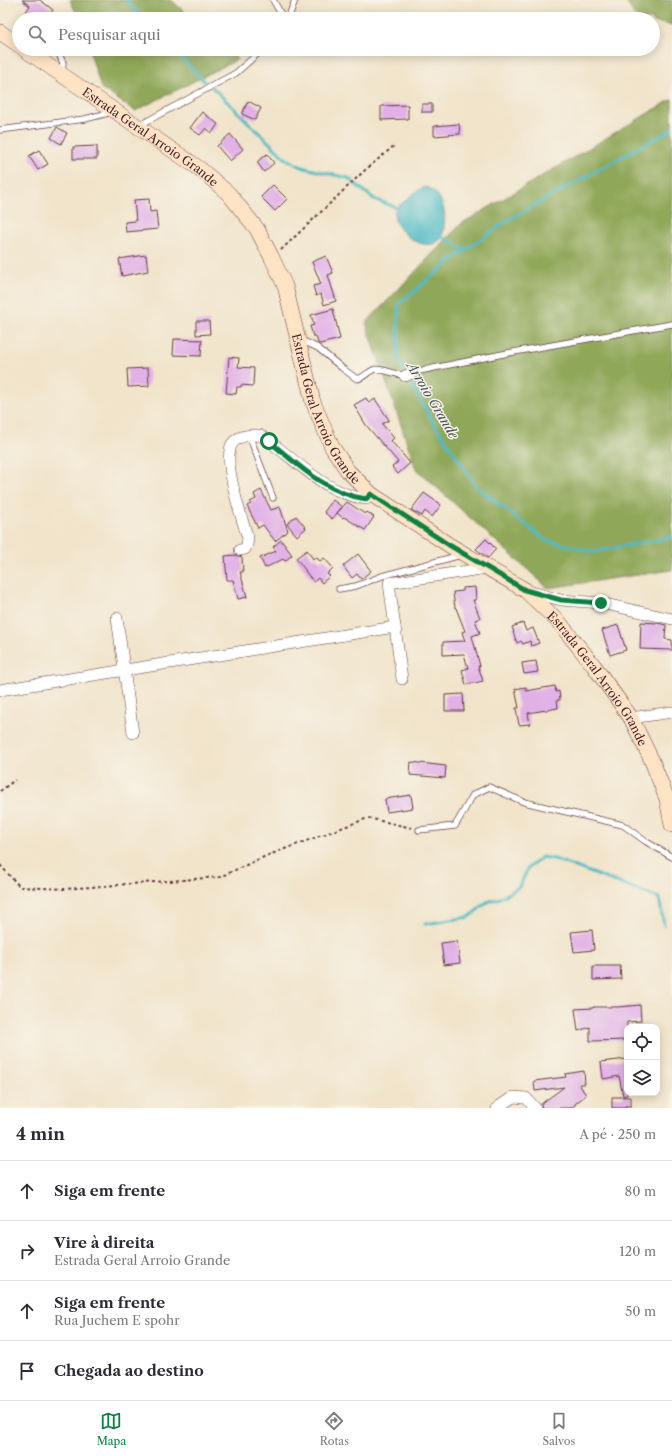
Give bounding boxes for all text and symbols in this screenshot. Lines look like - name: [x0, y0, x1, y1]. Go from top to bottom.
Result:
- search box: [12, 12, 660, 56]
- icon: search: [26, 23, 48, 45]
- text: Pesquisar aqui: [58, 25, 161, 44]
- street label: Estrada Geral Arroio Grande: [80, 84, 222, 189]
- street label: Estrada Geral Arroio Grande: [289, 332, 364, 487]
- water label: Arroio Grande: [403, 357, 463, 442]
- route start: [260, 432, 278, 450]
- route end: [592, 594, 610, 612]
- street label: Estrada Geral Arroio Grande: [545, 608, 651, 748]
- map controls: [624, 1024, 660, 1096]
- button: locate: [624, 1024, 660, 1060]
- button: layers: [624, 1060, 660, 1096]
- text: 4 min: [16, 1124, 65, 1144]
- text: A pé · 250 m: [579, 1126, 656, 1142]
- icon: ahead: [16, 1180, 38, 1202]
- text: Siga em frente: [54, 1181, 165, 1200]
- text: 80 m: [624, 1183, 656, 1199]
- text: Vire à direita: [54, 1233, 154, 1252]
- icon: right: [16, 1240, 38, 1262]
- text: 120 m: [619, 1243, 656, 1259]
- text: Estrada Geral Arroio Grande: [54, 1252, 230, 1268]
- text: Siga em frente: [54, 1293, 165, 1312]
- icon: ahead: [16, 1300, 38, 1322]
- text: 50 m: [625, 1303, 656, 1319]
- text: Rua Juchem E spohr: [54, 1312, 180, 1328]
- icon: arrive: [16, 1360, 38, 1382]
- text: Chegada ao destino: [54, 1361, 204, 1380]
- tab: Mapa: [97, 1410, 126, 1448]
- tab: Rotas: [320, 1410, 349, 1448]
- tab: Salvos: [543, 1410, 575, 1448]

